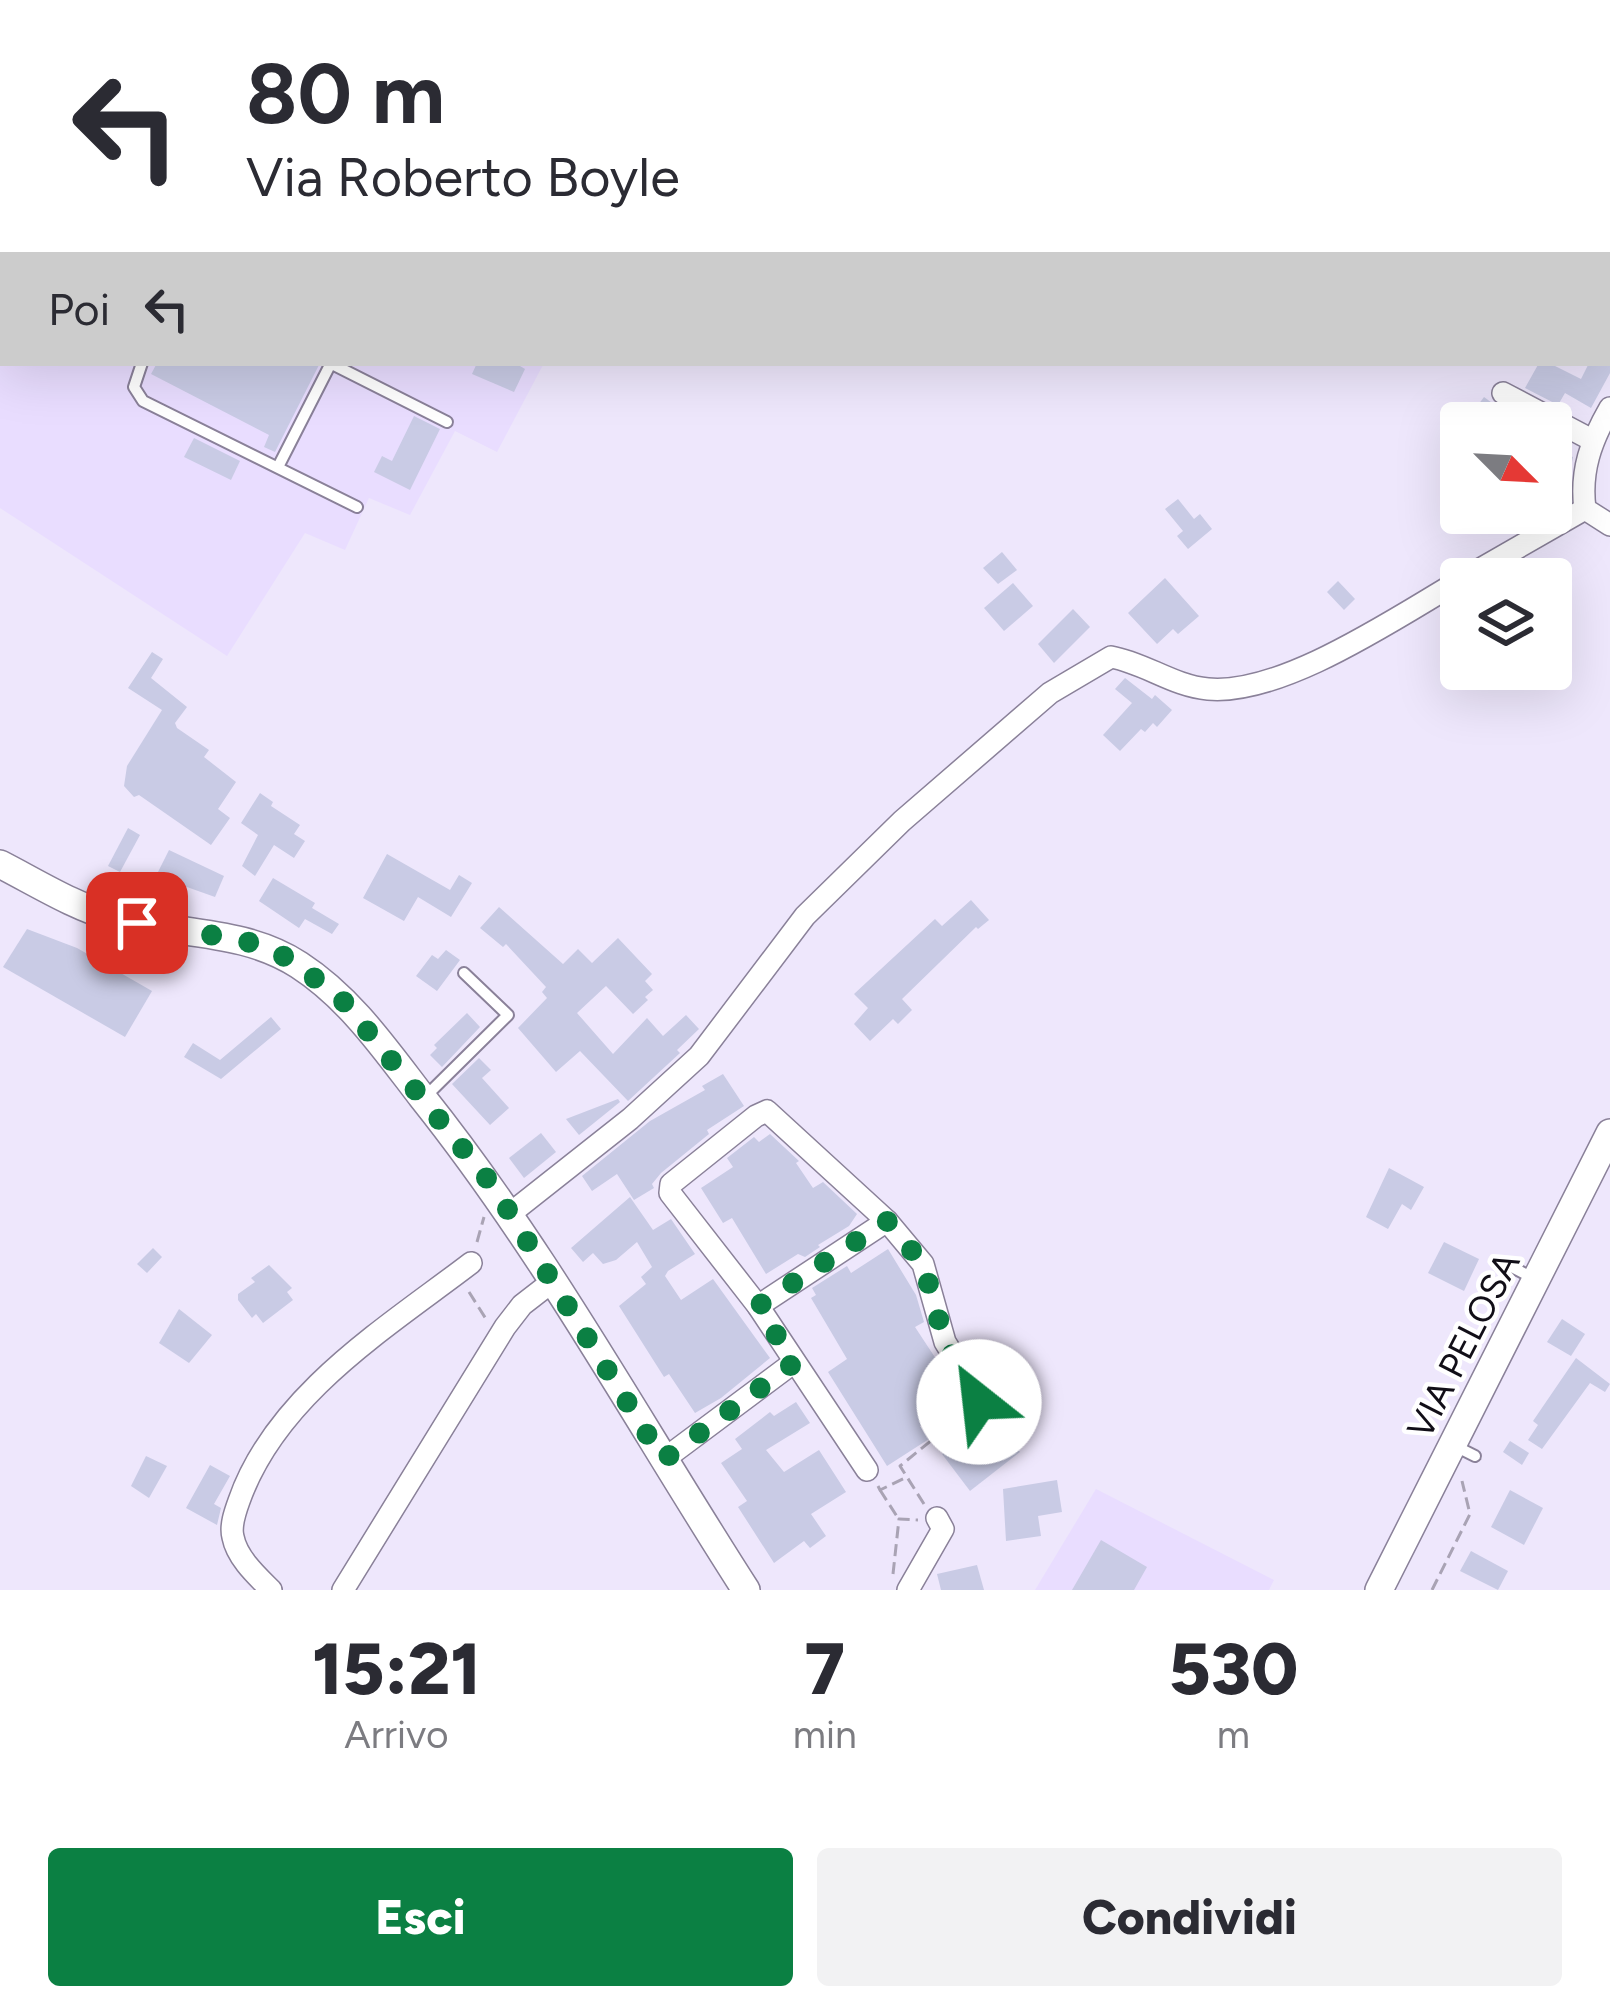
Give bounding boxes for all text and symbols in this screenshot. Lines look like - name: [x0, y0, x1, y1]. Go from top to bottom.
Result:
- text: 80 m: [246, 43, 445, 144]
- icon: left: [48, 48, 204, 204]
- text: Via Roberto Boyle: [246, 145, 680, 210]
- icon: left: [134, 276, 200, 342]
- text: Poi: [48, 282, 110, 336]
- north arrow: [1440, 402, 1572, 534]
- map controls: [1440, 402, 1572, 690]
- button: layers: [1440, 558, 1572, 690]
- pin: [86, 872, 188, 974]
- icon: arrive: [104, 890, 170, 956]
- street label: VIA PELOSA: [1398, 1245, 1529, 1445]
- position arrow: [916, 1339, 1042, 1465]
- text: 15:21: [312, 1626, 481, 1712]
- text: 7: [805, 1626, 845, 1712]
- text: 530: [1169, 1626, 1298, 1712]
- text: Arrivo: [344, 1711, 449, 1758]
- text: min: [793, 1711, 857, 1758]
- text: m: [1217, 1711, 1250, 1758]
- button: Esci: [48, 1848, 793, 1986]
- button: Condividi: [817, 1848, 1562, 1986]

